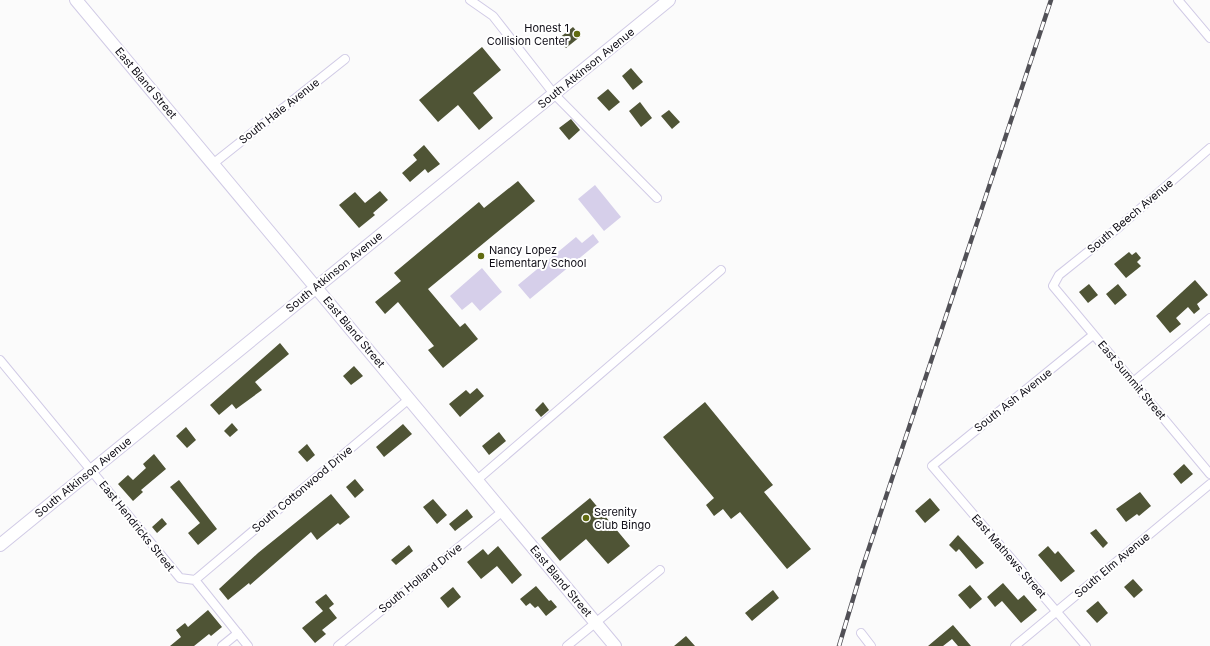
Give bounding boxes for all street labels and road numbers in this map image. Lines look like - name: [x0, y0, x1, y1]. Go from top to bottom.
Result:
- street label: South Atkinson Avenue: [535, 25, 637, 111]
- street label: East Bland Street: [112, 45, 180, 122]
- street label: South Hale Avenue: [236, 75, 322, 147]
- street label: South Beech Avenue: [1084, 176, 1176, 256]
- street label: South Atkinson Avenue: [283, 229, 385, 315]
- street label: East Bland Street: [320, 294, 388, 371]
- street label: East Summit Street: [1095, 338, 1169, 423]
- street label: South Ash Avenue: [971, 365, 1055, 435]
- street label: South Atkinson Avenue: [32, 434, 134, 520]
- street label: South Cottonwood Drive: [249, 443, 355, 535]
- street label: East Hendricks Street: [96, 478, 178, 574]
- street label: East Mathews Street: [969, 511, 1050, 601]
- street label: South Elm Avenue: [1071, 529, 1153, 601]
- street label: South Holland Drive: [375, 540, 465, 616]
- street label: East Bland Street: [527, 543, 595, 620]

